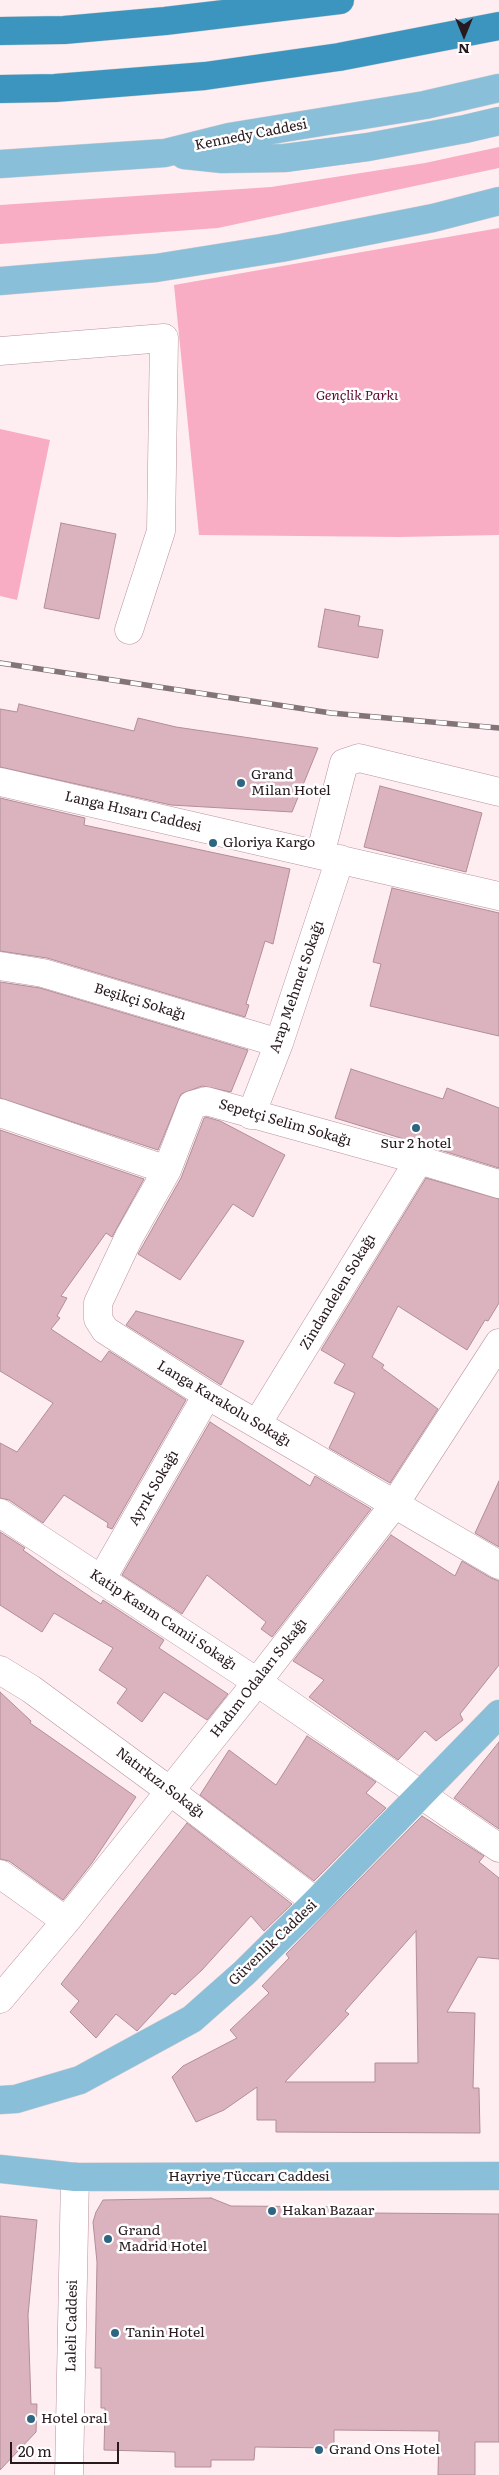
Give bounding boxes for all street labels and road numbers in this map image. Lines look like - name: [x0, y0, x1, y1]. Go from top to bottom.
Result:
- street label: Kennedy Caddesi: [193, 116, 309, 154]
- street label: Langa Hısarı Caddesi: [63, 788, 203, 836]
- street label: Arap Mehmet Sokağı: [266, 918, 328, 1056]
- street label: Beşikçi Sokağı: [92, 980, 188, 1024]
- street label: Sepetçi Selim Sokağı: [217, 1096, 353, 1150]
- street label: Zindandelen Sokağı: [297, 1231, 379, 1353]
- street label: Langa Karakolu Sokağı: [154, 1357, 294, 1451]
- street label: Ayrık Sokağı: [126, 1447, 182, 1529]
- street label: Katip Kasım Camii Sokağı: [86, 1566, 240, 1674]
- street label: Hadım Odaları Sokağı: [207, 1615, 311, 1741]
- street label: Natırkızı Sokağı: [112, 1744, 208, 1822]
- street label: Güvenlik Caddesi: [225, 1897, 321, 1989]
- street label: Hayriye Tüccarı Caddesi: [168, 2169, 330, 2185]
- street label: Laleli Caddesi: [63, 2280, 81, 2372]

